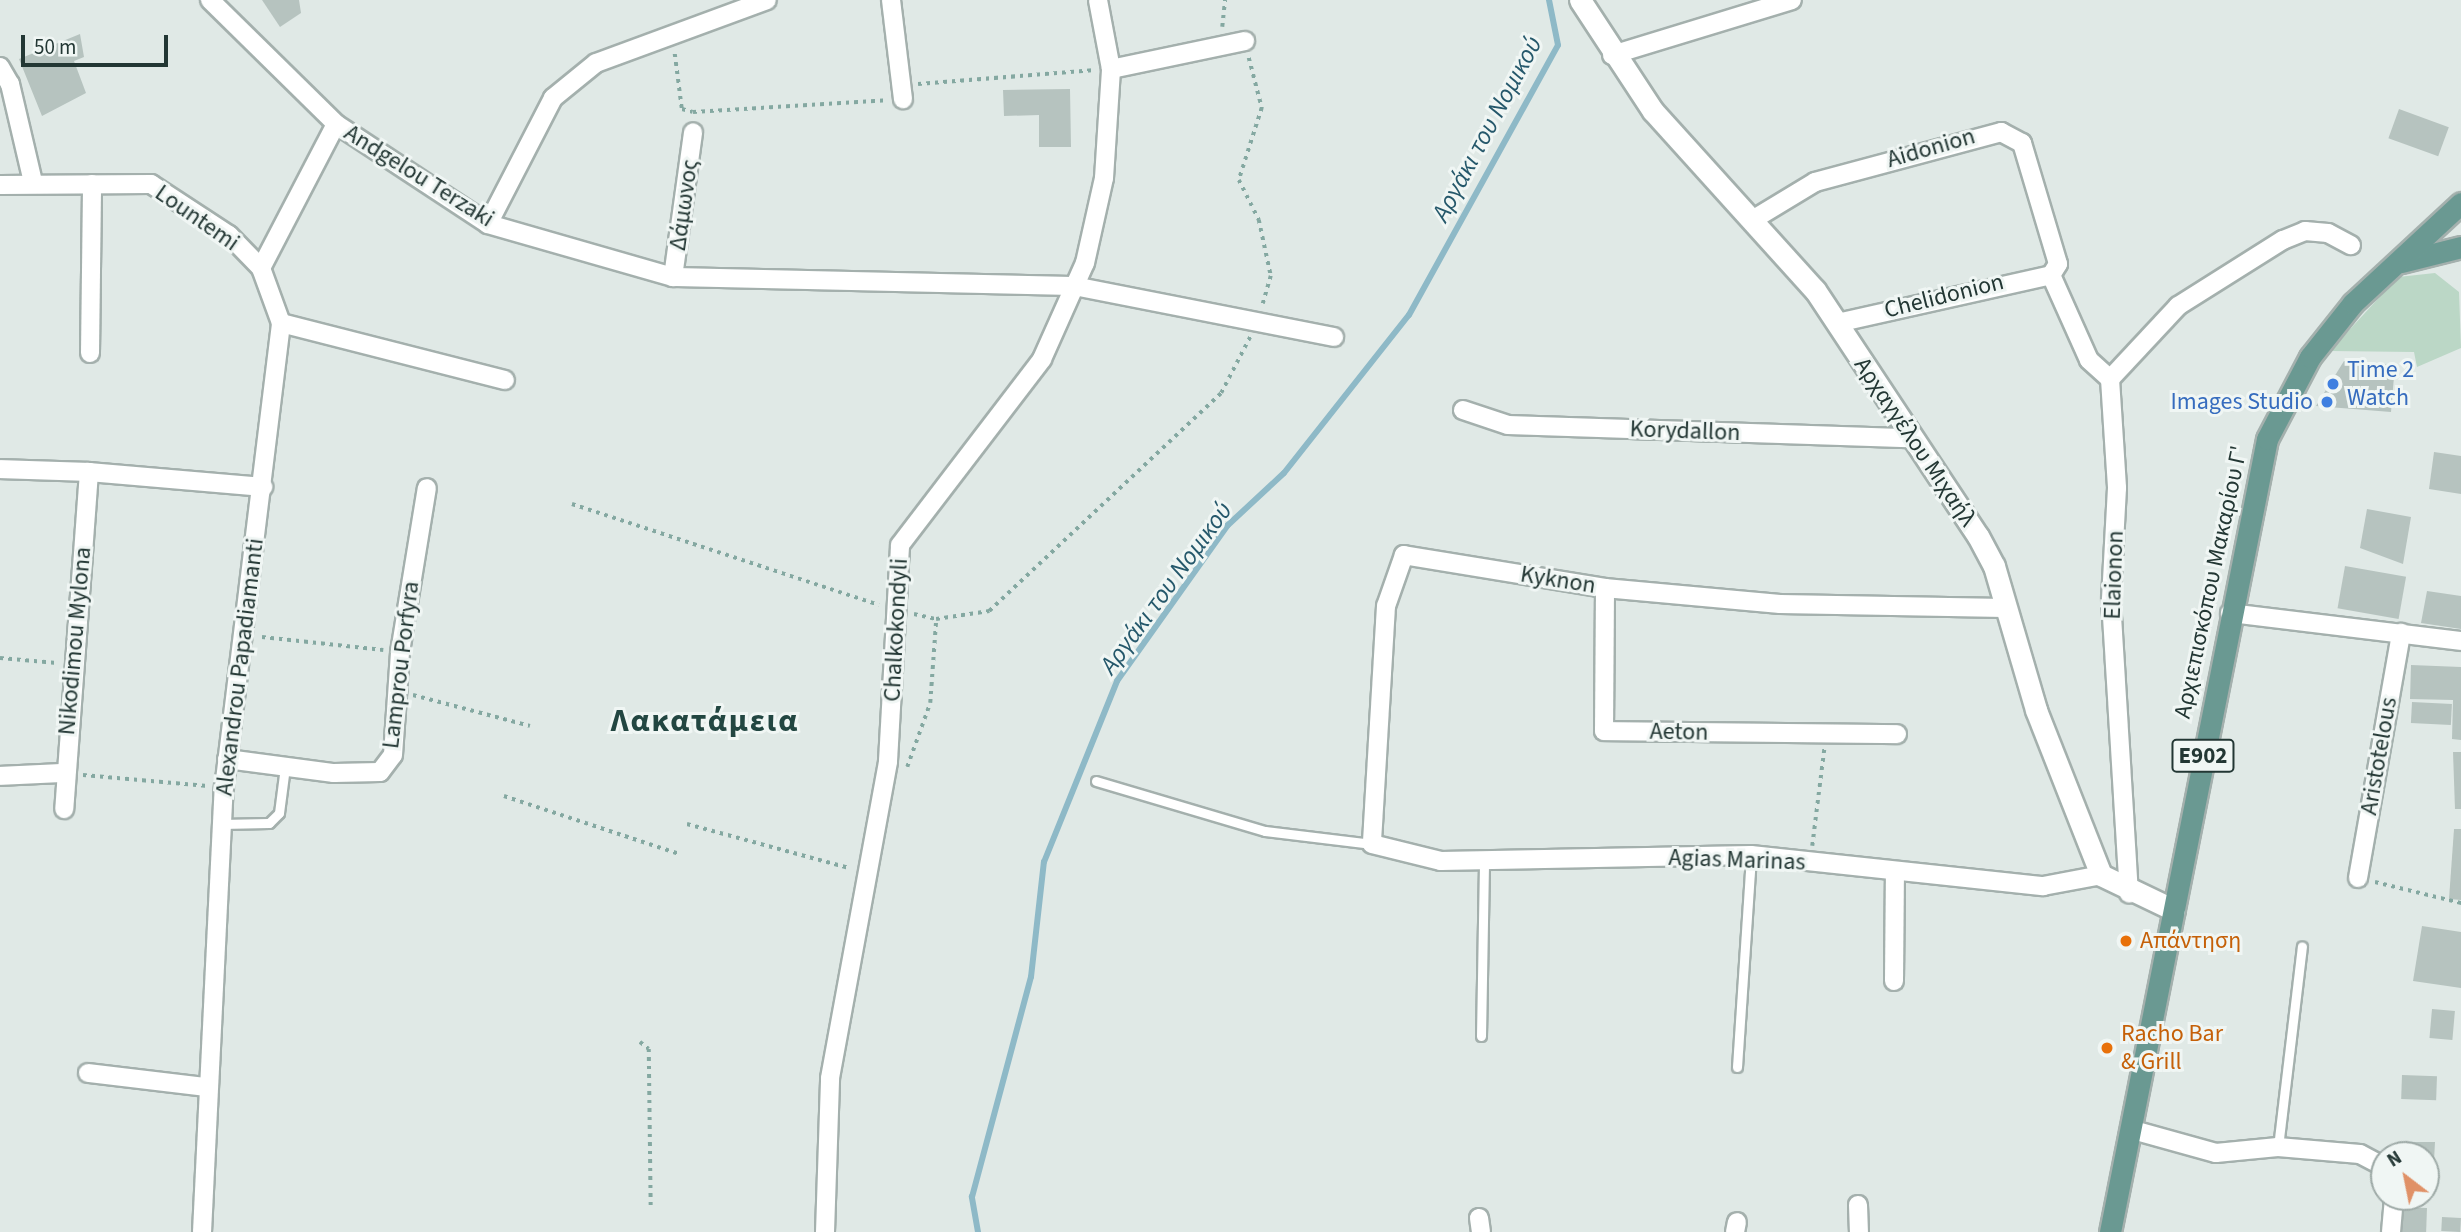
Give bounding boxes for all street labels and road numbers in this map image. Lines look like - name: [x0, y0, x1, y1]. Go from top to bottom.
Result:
- street label: Andgelou Terzaki: [339, 118, 499, 234]
- street label: Aidonion: [1884, 122, 1978, 174]
- street label: Δάμωνος: [663, 158, 705, 252]
- street label: Lountemi: [149, 179, 245, 257]
- street label: Chelidonion: [1881, 267, 2007, 325]
- street label: Αρχαγγέλου Μιχαήλ: [1848, 352, 1982, 532]
- street label: Korydallon: [1629, 415, 1741, 447]
- street label: Αρχιεπισκόπου Μακαρίου Γ': [2168, 443, 2254, 721]
- street label: Elaionon: [2098, 530, 2130, 620]
- street label: Alexandrou Papadiamanti: [210, 537, 270, 797]
- street label: Nikodimou Mylona: [52, 546, 98, 736]
- street label: Chalkokondyli: [878, 558, 914, 702]
- street label: Kyknon: [1518, 560, 1598, 600]
- street label: Lamprou Porfyra: [376, 580, 426, 750]
- street label: Aristotelous: [2354, 695, 2404, 817]
- street label: Aeton: [1649, 717, 1709, 747]
- road number: E902: [2170, 736, 2236, 776]
- street label: Agias Marinas: [1668, 843, 1806, 877]

